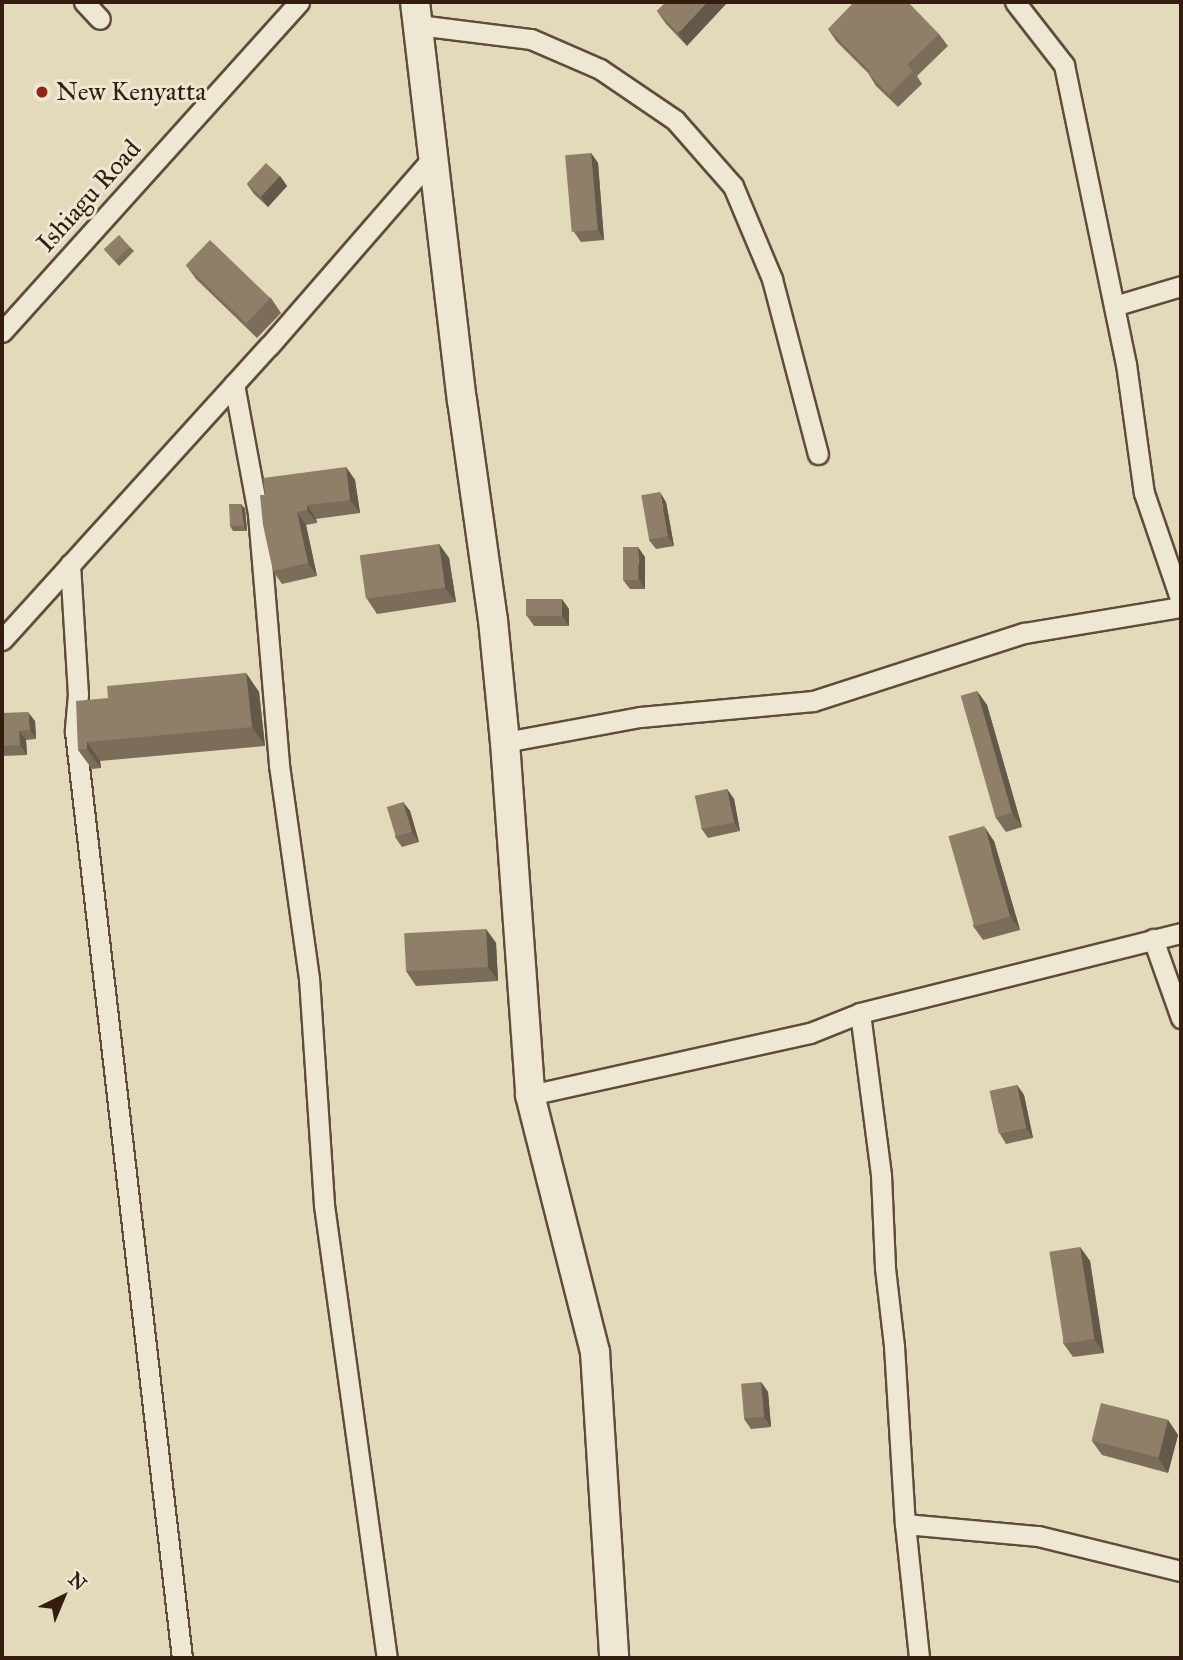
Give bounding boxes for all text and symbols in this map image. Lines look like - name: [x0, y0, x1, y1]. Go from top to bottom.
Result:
- place label: New Kenyatta: [56, 76, 206, 108]
- marker: New Kenyatta: [34, 84, 50, 100]
- street label: Ishiagu Road: [30, 133, 148, 259]
- north arrow: [28, 1562, 98, 1632]
- text: N: [64, 1567, 91, 1595]

